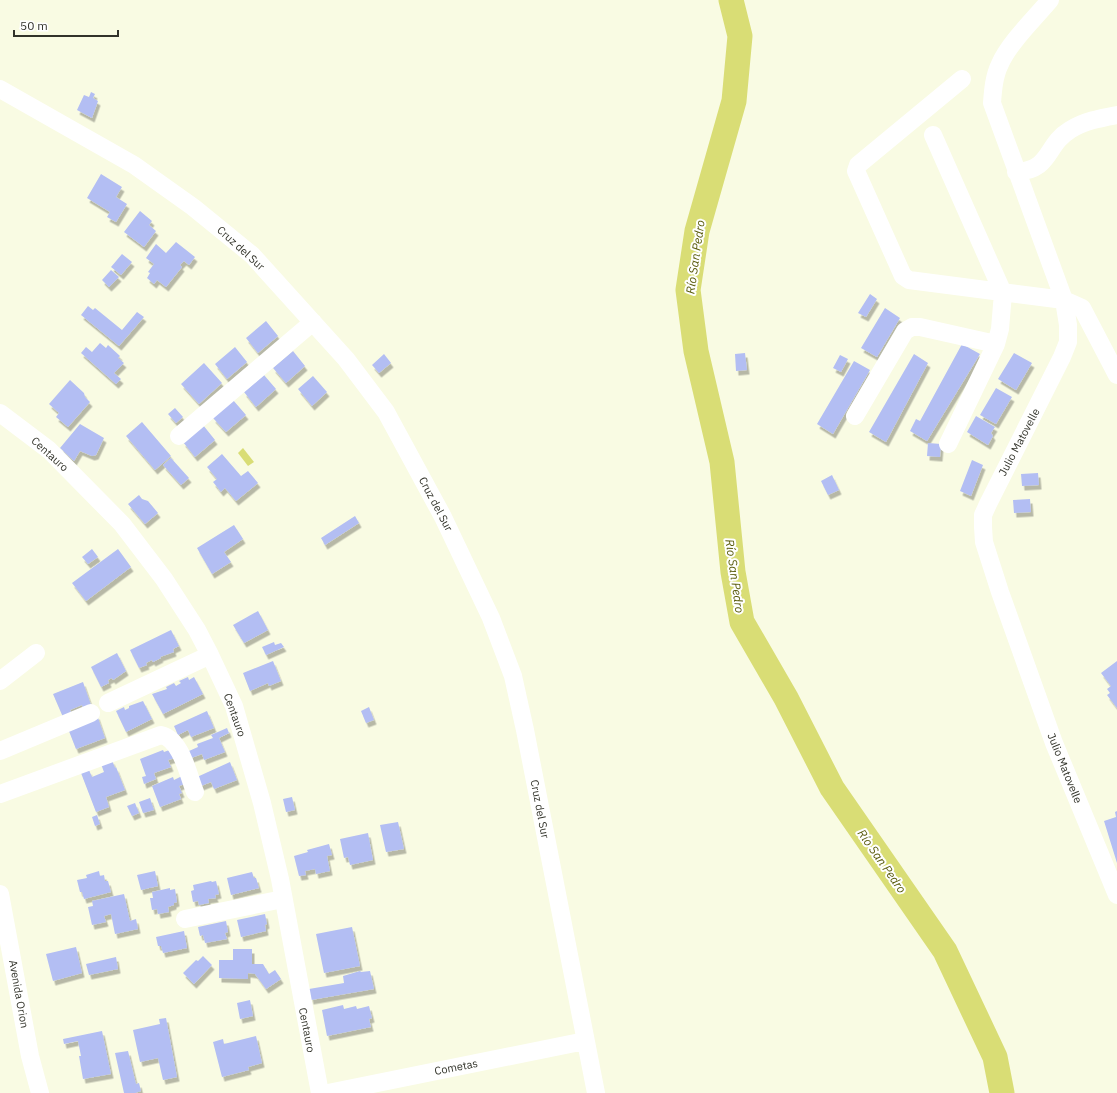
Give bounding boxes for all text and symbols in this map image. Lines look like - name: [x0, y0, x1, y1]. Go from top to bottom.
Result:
- scale bar: [14, 12, 118, 38]
- text: 50 m: [20, 18, 48, 33]
- water label: Río San Pedro: [682, 219, 708, 295]
- street label: Cruz del Sur: [214, 223, 268, 273]
- street label: Julio Matovelle: [995, 406, 1043, 478]
- street label: Centauro: [29, 434, 71, 474]
- street label: Cruz del Sur: [416, 474, 456, 534]
- water label: Río San Pedro: [722, 538, 748, 614]
- street label: Centauro: [221, 691, 249, 739]
- street label: Julio Matovelle: [1045, 731, 1085, 805]
- street label: Cruz del Sur: [527, 778, 553, 840]
- water label: Río San Pedro: [854, 826, 910, 896]
- street label: Avenida Orion: [6, 959, 32, 1029]
- street label: Centauro: [296, 1006, 318, 1054]
- street label: Cometas: [433, 1056, 479, 1078]

